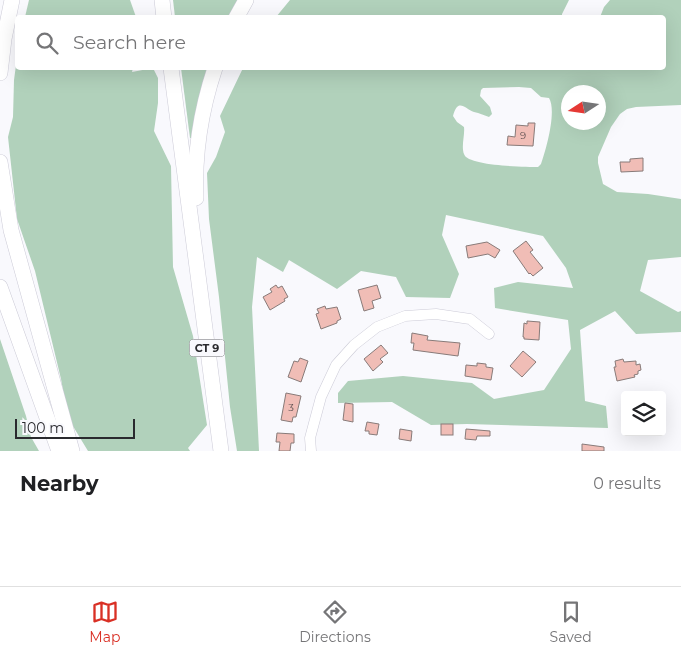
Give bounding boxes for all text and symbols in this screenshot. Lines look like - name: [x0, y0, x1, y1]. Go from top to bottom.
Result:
- search box: [15, 15, 666, 70]
- icon: search: [33, 29, 61, 57]
- text: Search here: [73, 31, 186, 54]
- north arrow: [561, 85, 606, 130]
- house number: 9: [520, 129, 526, 142]
- road number: CT 9: [190, 339, 224, 356]
- map controls: [621, 391, 666, 436]
- button: layers: [621, 391, 666, 436]
- house number: 3: [288, 401, 294, 414]
- scale bar: [15, 416, 135, 439]
- text: 100 m: [22, 419, 64, 437]
- text: Nearby: [20, 471, 99, 496]
- text: 0 results: [593, 474, 661, 493]
- tab: Map: [89, 598, 120, 646]
- tab: Directions: [299, 598, 371, 646]
- tab: Saved: [550, 598, 592, 646]

